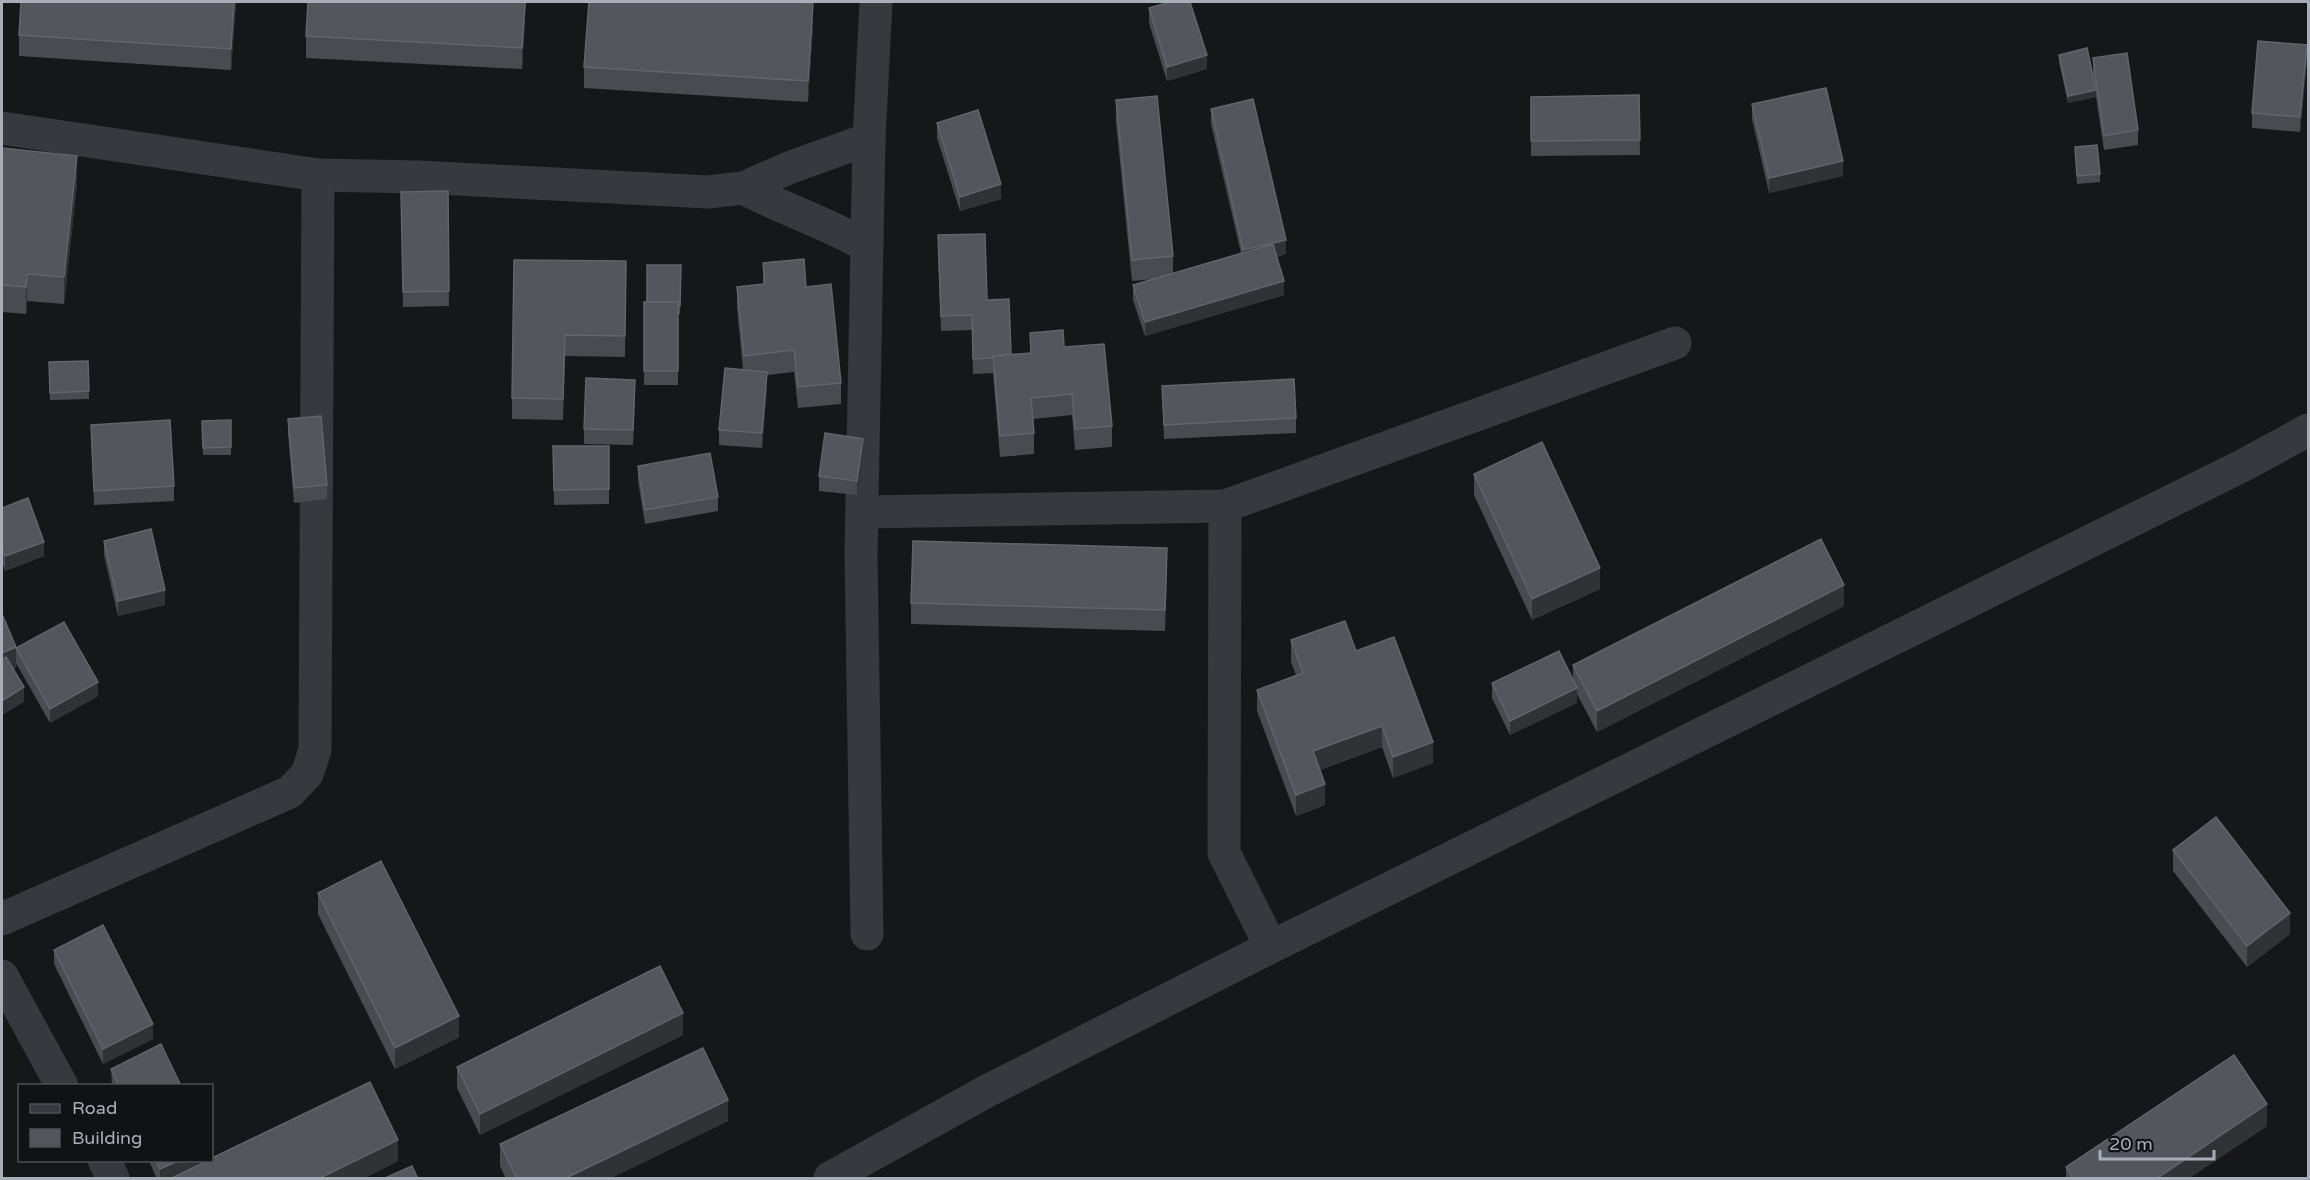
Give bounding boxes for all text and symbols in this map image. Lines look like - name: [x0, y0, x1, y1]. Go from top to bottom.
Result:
- legend: [18, 1084, 213, 1162]
- text: Road: [72, 1097, 117, 1119]
- scale bar: [2100, 1123, 2214, 1161]
- text: Building: [72, 1127, 142, 1149]
- text: 20 m: [2109, 1133, 2153, 1155]

